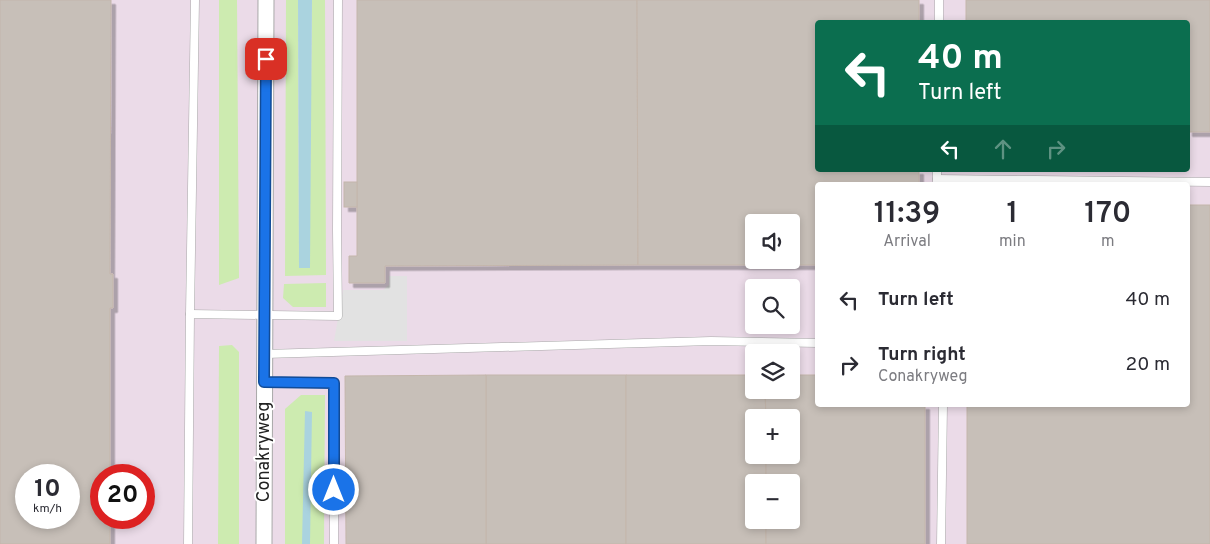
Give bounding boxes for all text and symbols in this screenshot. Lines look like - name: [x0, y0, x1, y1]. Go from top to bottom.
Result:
- text: 40 m: [918, 37, 1003, 81]
- pin: [245, 38, 287, 80]
- icon: left: [835, 40, 900, 105]
- icon: arrive: [252, 45, 280, 73]
- text: Turn left: [918, 80, 1001, 107]
- icon: left: [936, 135, 964, 163]
- icon: ahead: [989, 135, 1017, 163]
- icon: right: [1042, 135, 1070, 163]
- text: 11:39: [874, 196, 940, 233]
- text: 1: [1006, 196, 1018, 233]
- text: 170: [1084, 196, 1131, 233]
- map controls: [745, 214, 800, 529]
- button: sound: [745, 214, 800, 269]
- text: Arrival: [883, 232, 931, 252]
- text: min: [999, 232, 1026, 252]
- text: m: [1101, 232, 1115, 252]
- button: search: [745, 279, 800, 334]
- icon: left: [835, 286, 863, 314]
- text: Turn left: [878, 288, 954, 312]
- text: 40 m: [1125, 288, 1170, 312]
- text: Turn right: [878, 343, 966, 367]
- button: layers: [745, 344, 800, 399]
- icon: right: [835, 351, 863, 379]
- text: 20 m: [1126, 353, 1170, 377]
- text: Conakryweg: [878, 367, 967, 387]
- street label: Conakryweg: [253, 402, 276, 502]
- button: +: [745, 409, 800, 464]
- position arrow: [307, 463, 359, 515]
- speed limit sign: 20: [90, 464, 155, 529]
- text: 10: [34, 474, 61, 506]
- button: −: [745, 474, 800, 529]
- text: km/h: [33, 501, 62, 517]

